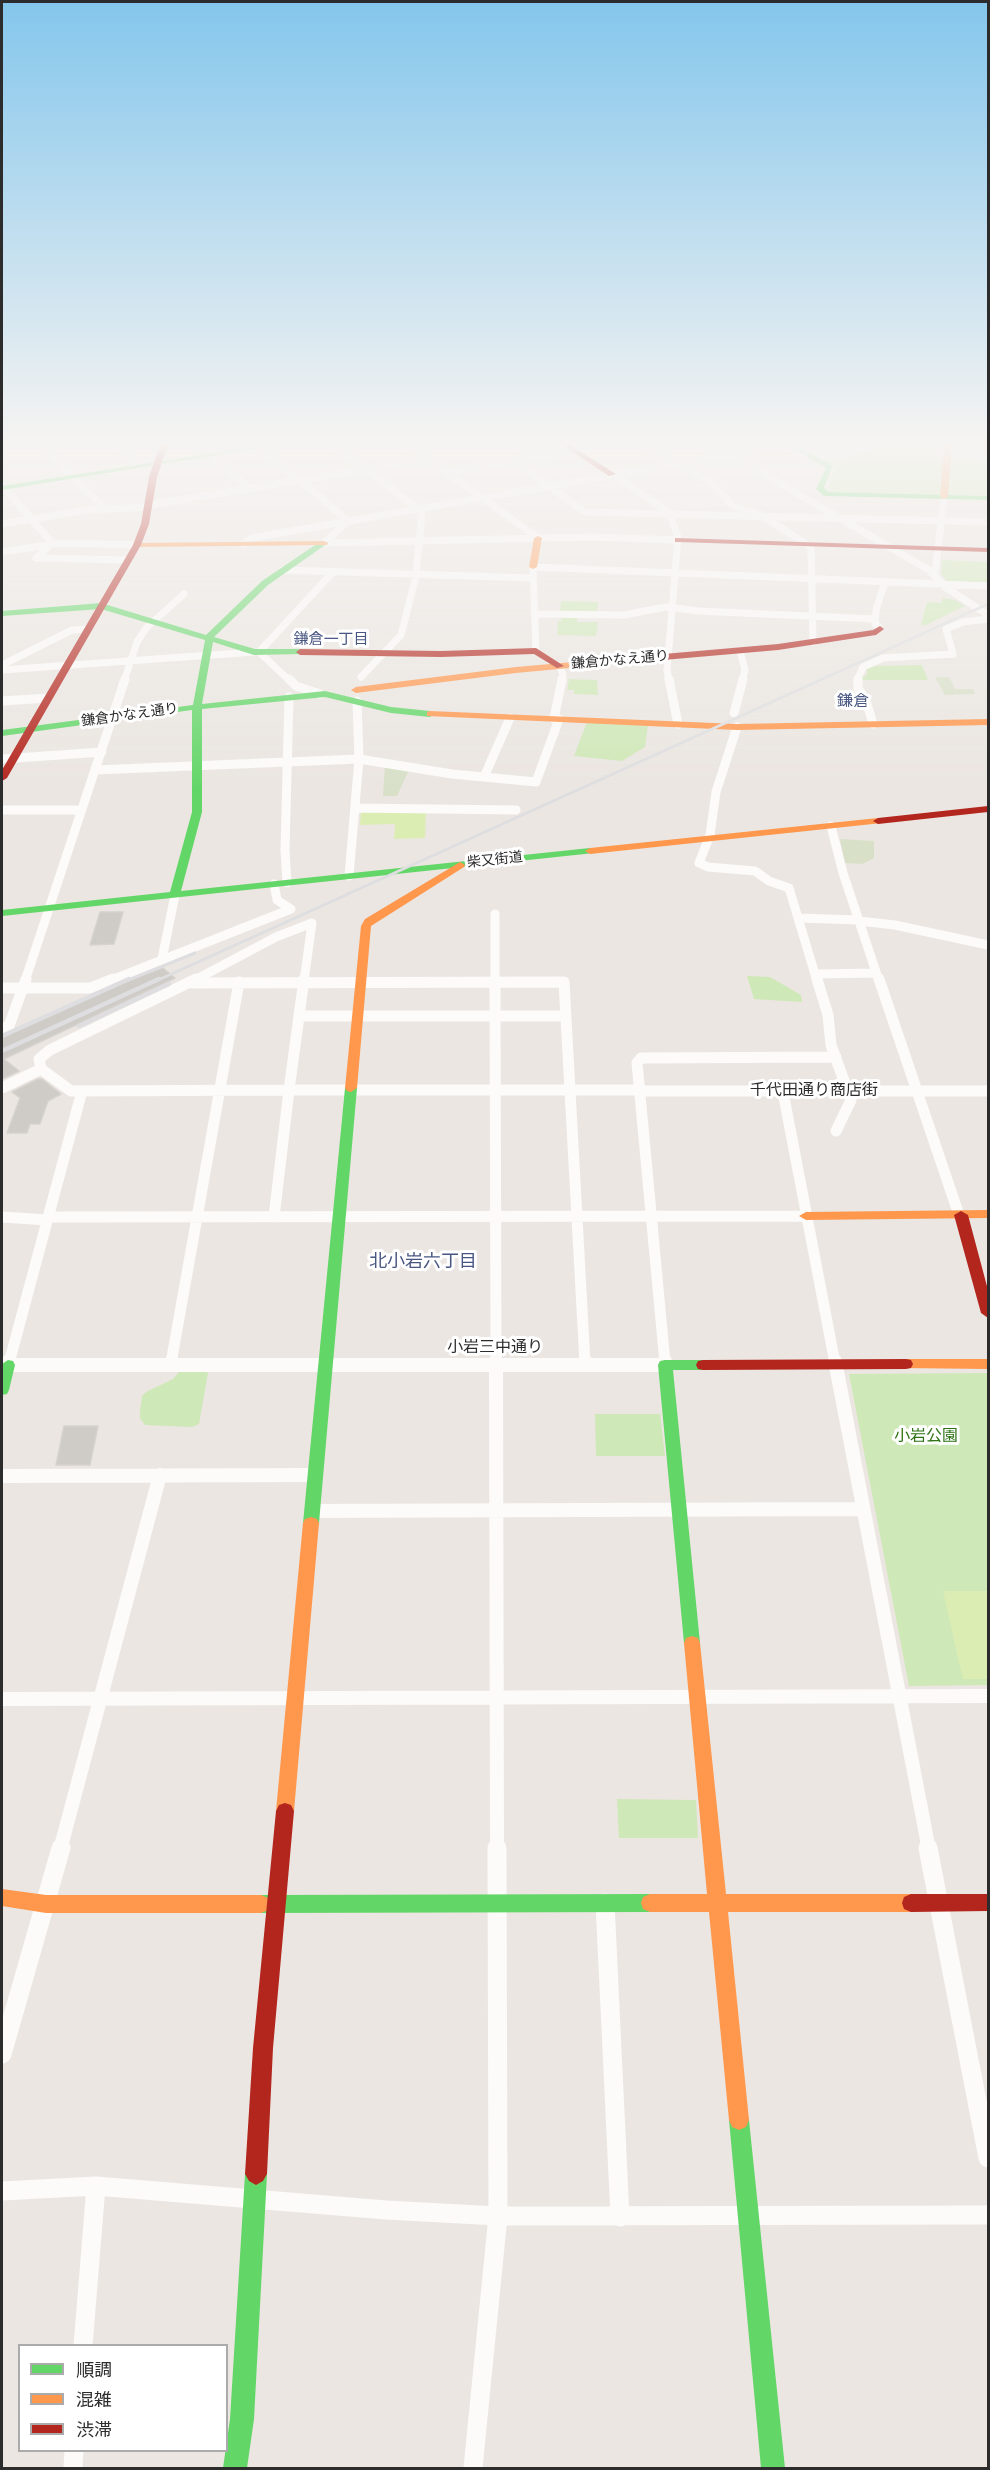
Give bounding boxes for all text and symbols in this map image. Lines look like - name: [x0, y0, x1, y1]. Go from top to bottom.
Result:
- district label: 鎌倉一丁目: [294, 632, 368, 650]
- street label: 鎌倉かなえ通り: [570, 648, 670, 674]
- district label: 鎌倉: [837, 692, 869, 712]
- street label: 鎌倉かなえ通り: [80, 701, 180, 731]
- street label: 柴又街道: [466, 850, 524, 872]
- street label: 千代田通り商店街: [750, 1081, 878, 1101]
- district label: 北小岩六丁目: [369, 1252, 477, 1274]
- street label: 小岩三中通り: [447, 1338, 543, 1358]
- park label: 小岩公園: [894, 1427, 958, 1447]
- legend: [18, 2344, 228, 2452]
- text: 順調: [76, 2358, 112, 2383]
- text: 混雑: [76, 2388, 112, 2413]
- text: 渋滞: [76, 2418, 112, 2443]

